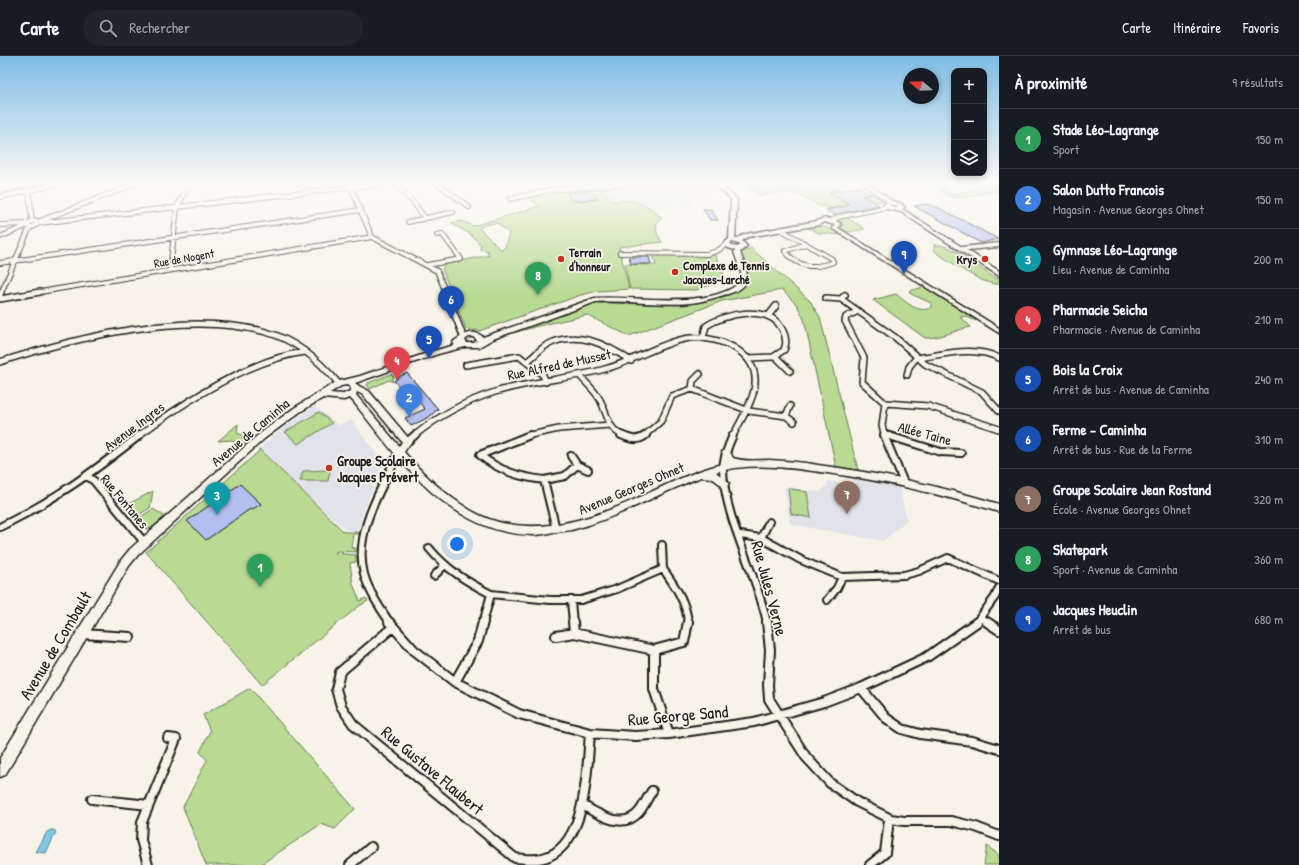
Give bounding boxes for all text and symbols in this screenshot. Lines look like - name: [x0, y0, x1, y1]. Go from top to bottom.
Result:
- search box: [83, 10, 363, 46]
- text: Carte: [20, 15, 59, 41]
- icon: search: [97, 17, 119, 39]
- text: Rechercher: [129, 17, 190, 38]
- text: Carte: [1122, 18, 1151, 37]
- text: Itinéraire: [1173, 18, 1221, 37]
- text: Favoris: [1243, 18, 1279, 37]
- north arrow: [903, 68, 939, 104]
- map controls: [951, 68, 987, 176]
- button: +: [951, 68, 987, 104]
- text: À proximité: [1015, 71, 1087, 94]
- text: 9 résultats: [1232, 73, 1283, 91]
- button: −: [951, 104, 987, 140]
- text: Stade Léo-Lagrange: [1053, 119, 1159, 140]
- text: 1: [1026, 130, 1030, 148]
- text: 150 m: [1255, 130, 1283, 148]
- button: layers: [951, 140, 987, 176]
- text: Sport: [1053, 140, 1079, 158]
- text: Salon Dutto Francois: [1053, 179, 1164, 200]
- text: 2: [1025, 190, 1031, 208]
- text: 150 m: [1255, 190, 1283, 208]
- text: Magasin · Avenue Georges Ohnet: [1053, 200, 1204, 218]
- text: Gymnase Léo-Lagrange: [1053, 239, 1177, 260]
- pin: 9: [891, 241, 917, 274]
- street label: Rue de Nogent: [153, 244, 216, 272]
- place label: Terrain d'honneur: [568, 244, 611, 275]
- text: 3: [1025, 250, 1031, 268]
- text: 200 m: [1253, 250, 1283, 268]
- place label: Krys: [956, 251, 977, 269]
- marker: Terrain d'honneur: [556, 254, 566, 264]
- marker: Krys: [980, 254, 990, 264]
- place label: Complexe de Tennis Jacques-Larché: [683, 257, 770, 289]
- text: Lieu · Avenue de Caminha: [1053, 260, 1169, 278]
- pin: 8: [525, 262, 551, 295]
- marker: Complexe de Tennis Jacques-Larché: [670, 267, 680, 277]
- pin: 6: [438, 286, 464, 319]
- text: Pharmacie Seicha: [1053, 299, 1147, 320]
- text: 4: [1026, 310, 1030, 328]
- text: 210 m: [1255, 310, 1283, 328]
- text: Pharmacie · Avenue de Caminha: [1053, 320, 1200, 338]
- pin: 5: [416, 326, 442, 359]
- street label: Rue Alfred de Musset: [506, 344, 613, 384]
- pin: 4: [384, 347, 410, 380]
- text: Bois la Croix: [1053, 359, 1123, 380]
- text: 5: [1025, 370, 1031, 388]
- text: 240 m: [1254, 370, 1283, 388]
- text: Arrêt de bus · Avenue de Caminha: [1053, 380, 1209, 398]
- pin: 2: [396, 384, 422, 417]
- street label: Avenue de Caminha: [207, 393, 293, 470]
- street label: Avenue Ingres: [100, 397, 169, 456]
- street label: Allée Taine: [896, 417, 954, 449]
- text: Ferme - Caminha: [1053, 419, 1146, 440]
- text: 6: [1025, 430, 1031, 448]
- text: 310 m: [1255, 430, 1283, 448]
- text: Arrêt de bus · Rue de la Ferme: [1053, 440, 1192, 458]
- place label: Groupe Scolaire Jacques Prévert: [337, 451, 420, 488]
- street label: Avenue Georges Ohnet: [575, 457, 687, 520]
- marker: Groupe Scolaire Jacques Prévert: [324, 463, 334, 473]
- street label: Rue Fontanes: [97, 470, 153, 532]
- text: Groupe Scolaire Jean Rostand: [1053, 479, 1211, 500]
- pin: 7: [834, 481, 860, 514]
- pin: 3: [204, 482, 230, 515]
- text: 7: [1025, 490, 1031, 508]
- text: 320 m: [1253, 490, 1283, 508]
- text: École · Avenue Georges Ohnet: [1053, 500, 1191, 518]
- your location: [447, 534, 467, 554]
- street label: Rue Jules Verne: [746, 538, 794, 638]
- text: Skatepark: [1053, 539, 1107, 560]
- text: 8: [1025, 550, 1031, 568]
- text: 360 m: [1254, 550, 1283, 568]
- pin: 1: [247, 554, 273, 587]
- text: Sport · Avenue de Caminha: [1053, 560, 1177, 578]
- street label: Avenue de Combault: [13, 585, 97, 704]
- text: Jacques Heuclin: [1053, 599, 1137, 620]
- text: 9: [1026, 610, 1030, 628]
- text: 680 m: [1255, 610, 1283, 628]
- text: Arrêt de bus: [1053, 620, 1111, 638]
- street label: Rue George Sand: [627, 699, 729, 731]
- street label: Rue Gustave Flaubert: [377, 720, 490, 820]

